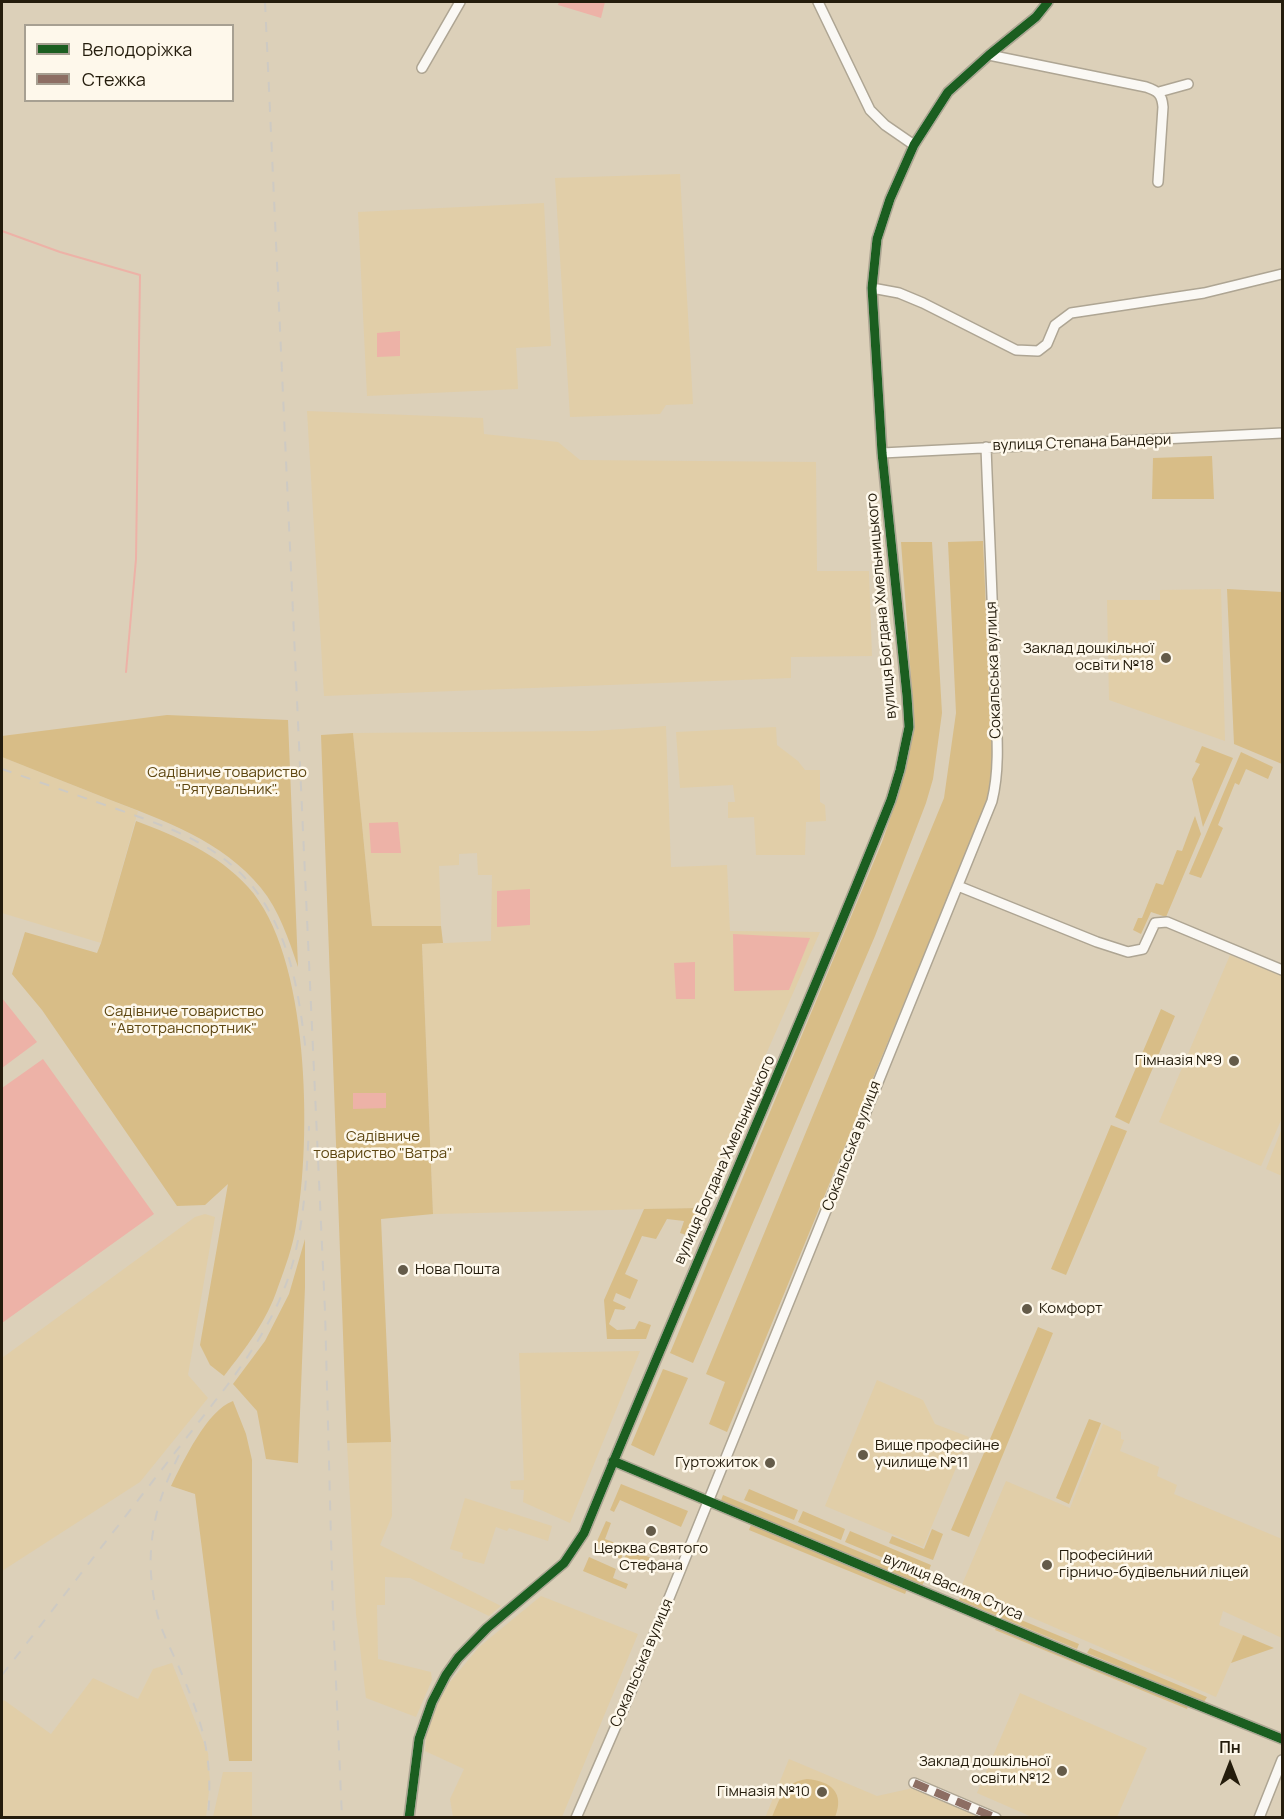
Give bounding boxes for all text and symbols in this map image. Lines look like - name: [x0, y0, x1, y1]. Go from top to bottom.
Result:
- legend: [24, 24, 234, 102]
- text: Велодоріжка: [82, 37, 192, 61]
- text: Стежка: [82, 67, 146, 91]
- street label: вулиця Степана Бандери: [992, 431, 1172, 455]
- street label: вулиця Богдана Хмельницького: [863, 492, 901, 720]
- street label: Сокальська вулиця: [983, 601, 1005, 739]
- place label: Заклад дошкільної освіти №18: [1023, 640, 1154, 675]
- marker: Заклад дошкільної освіти №18: [1159, 651, 1173, 665]
- park label: Садівниче товариство "Рятувальник".: [147, 764, 307, 799]
- park label: Садівниче товариство "Автотранспортник": [104, 1003, 264, 1038]
- place label: Гімназія №9: [1135, 1052, 1222, 1070]
- street label: вулиця Богдана Хмельницького: [671, 1053, 779, 1267]
- marker: Гімназія №9: [1227, 1054, 1241, 1068]
- street label: Сокальська вулиця: [819, 1079, 885, 1213]
- park label: Садівниче товариство "Ватра": [313, 1128, 453, 1163]
- place label: Нова Пошта: [415, 1261, 500, 1279]
- marker: Нова Пошта: [396, 1263, 410, 1277]
- place label: Комфорт: [1039, 1300, 1103, 1318]
- marker: Комфорт: [1020, 1302, 1034, 1316]
- place label: Вище професійне училище №11: [875, 1437, 1000, 1472]
- marker: Вище професійне училище №11: [856, 1448, 870, 1462]
- place label: Гуртожиток: [675, 1454, 758, 1472]
- marker: Гуртожиток: [763, 1456, 777, 1470]
- marker: Церква Святого Стефана: [644, 1524, 658, 1538]
- place label: Церква Святого Стефана: [594, 1540, 708, 1575]
- place label: Професійний гірничо-будівельний ліцей: [1059, 1547, 1248, 1582]
- street label: вулиця Василя Стуса: [880, 1549, 1026, 1625]
- marker: Професійний гірничо-будівельний ліцей: [1040, 1558, 1054, 1572]
- street label: Сокальська вулиця: [607, 1596, 677, 1730]
- north arrow: [1200, 1735, 1260, 1795]
- text: Пн: [1219, 1736, 1241, 1758]
- place label: Заклад дошкільної освіти №12: [919, 1753, 1050, 1788]
- marker: Заклад дошкільної освіти №12: [1055, 1764, 1069, 1778]
- place label: Гімназія №10: [717, 1783, 810, 1801]
- marker: Гімназія №10: [815, 1785, 829, 1799]

